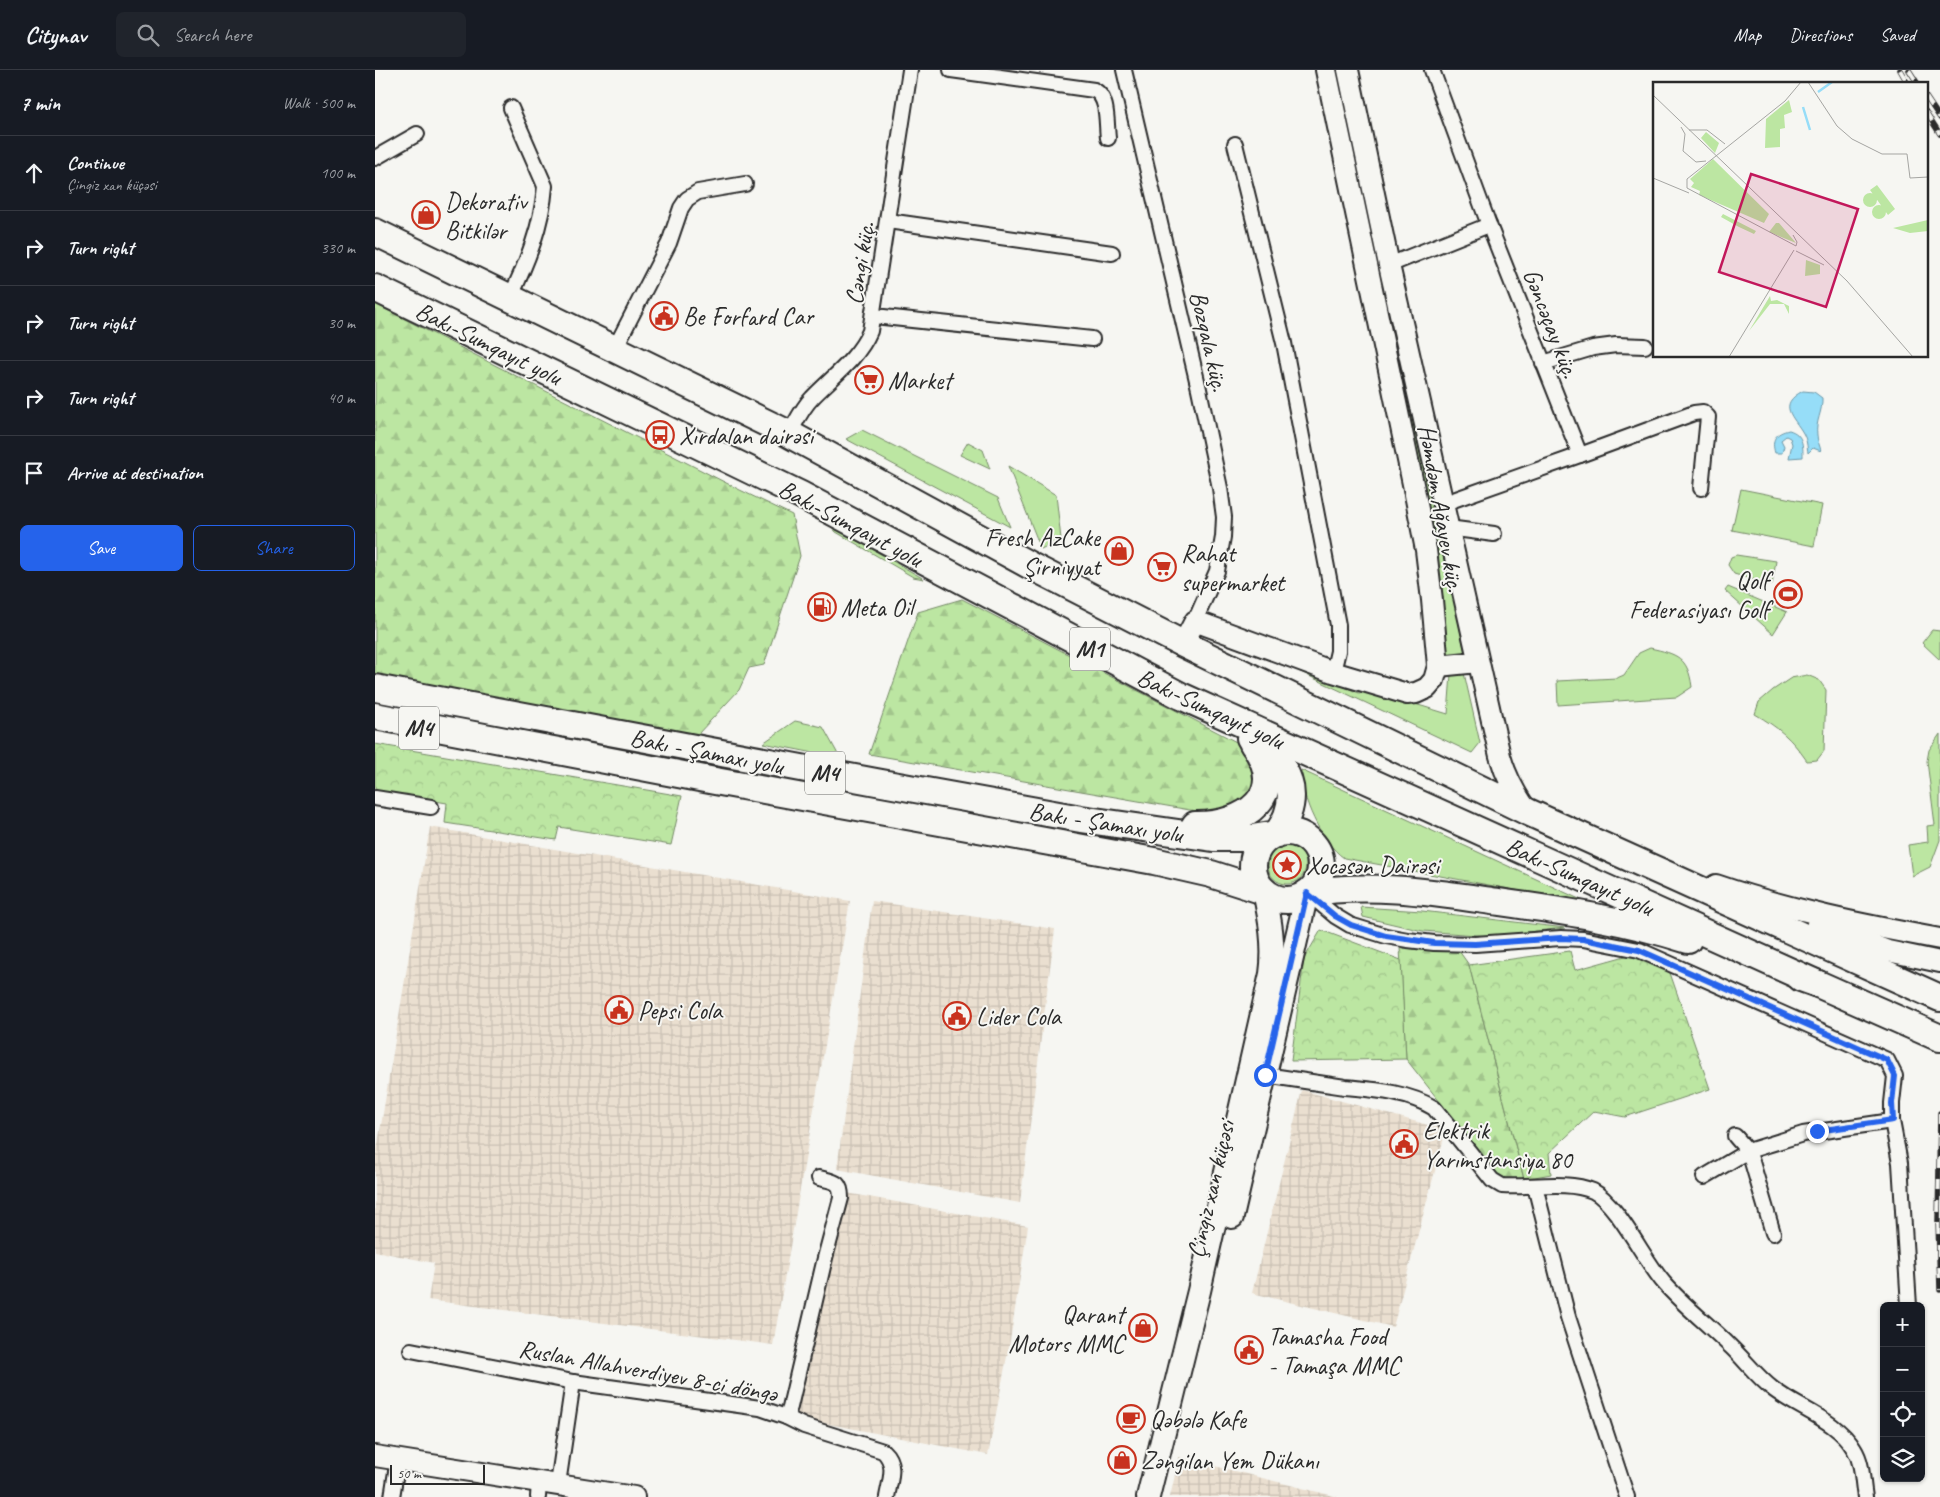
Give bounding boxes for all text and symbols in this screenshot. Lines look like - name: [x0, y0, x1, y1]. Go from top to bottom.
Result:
- search box: [116, 12, 466, 57]
- text: Citynav: [25, 20, 86, 50]
- icon: search: [134, 21, 162, 49]
- text: Search here: [174, 23, 251, 47]
- text: Map: [1734, 24, 1761, 46]
- text: Directions: [1789, 24, 1852, 46]
- text: Saved: [1880, 24, 1915, 46]
- inset map: [1653, 82, 1927, 358]
- text: 7 min: [20, 90, 60, 116]
- text: Walk · 500 m: [283, 93, 355, 113]
- text: Continue: [67, 151, 124, 175]
- icon: ahead: [20, 159, 48, 187]
- text: 100 m: [321, 163, 355, 183]
- text: Çingiz xan küçəsi: [67, 175, 157, 195]
- place label: Dekorativ Bitkilər: [445, 186, 529, 247]
- shop icon: Dekorativ Bitkilər: [411, 200, 441, 230]
- street label: Cəngi küç.: [838, 220, 882, 307]
- icon: right: [20, 234, 48, 262]
- text: Turn right: [67, 236, 134, 260]
- text: 330 m: [321, 238, 355, 258]
- street label: Gəncəçay küç.: [1516, 264, 1587, 383]
- street label: Bozqala küç.: [1182, 288, 1236, 394]
- street label: Bakı-Sumqayıt yolu: [410, 295, 568, 394]
- public building icon: Be Forfard Car: [649, 301, 679, 331]
- place label: Be Forfard Car: [683, 301, 815, 333]
- icon: right: [20, 309, 48, 337]
- text: Turn right: [67, 311, 134, 335]
- text: 30 m: [328, 313, 355, 333]
- supermarket icon: Market: [854, 365, 884, 395]
- place label: Market: [888, 365, 955, 397]
- icon: right: [20, 384, 48, 412]
- text: Turn right: [67, 386, 134, 410]
- text: 40 m: [328, 388, 355, 408]
- bus stop icon: Xırdalan dairəsi: [645, 420, 675, 450]
- place label: Xırdalan dairəsi: [679, 420, 816, 452]
- street label: Həmdəm Ağayev küç.: [1411, 422, 1471, 594]
- icon: arrive: [20, 459, 48, 487]
- text: Arrive at destination: [67, 461, 203, 485]
- street label: Bakı-Sumqayıt yolu: [773, 473, 930, 576]
- place label: Fresh AzCake Şirniyyat: [985, 522, 1103, 583]
- button: Save: [20, 525, 183, 571]
- button: Share: [193, 525, 355, 571]
- shop icon: Fresh AzCake Şirniyyat: [1104, 536, 1134, 566]
- place label: Rahat supermarket: [1181, 538, 1287, 599]
- supermarket icon: Rahat supermarket: [1147, 552, 1177, 582]
- place label: Qolf Federasiyası Golf: [1629, 565, 1774, 626]
- sports icon: Qolf Federasiyası Golf: [1773, 579, 1803, 609]
- fuel station icon: Meta Oil: [807, 592, 837, 622]
- place label: Meta Oil: [841, 592, 918, 624]
- road number: M1: [1070, 628, 1110, 670]
- street label: Bakı-Sumqayıt yolu: [1132, 661, 1291, 758]
- road number: M4: [399, 706, 439, 750]
- street label: Bakı - Şamaxı yolu: [628, 721, 788, 783]
- road number: M4: [805, 751, 845, 794]
- street label: Bakı - Şamaxı yolu: [1027, 795, 1187, 851]
- street label: Bakı-Sumqayıt yolu: [1501, 830, 1660, 924]
- place icon: Xocəsən Dairəsi: [1272, 850, 1302, 880]
- place label: Xocəsən Dairəsi: [1306, 850, 1442, 882]
- public building icon: Pepsi Cola: [604, 995, 634, 1025]
- place label: Pepsi Cola: [638, 995, 724, 1027]
- public building icon: Lider Cola: [942, 1001, 972, 1031]
- place label: Lider Cola: [976, 1001, 1063, 1033]
- route start: [1254, 1064, 1277, 1087]
- street label: Çingiz xan küçəsi: [1180, 1114, 1243, 1261]
- place label: Elektrik Yarımstansiya 80: [1423, 1115, 1574, 1176]
- route end: [1806, 1120, 1829, 1143]
- public building icon: Elektrik Yarımstansiya 80: [1389, 1129, 1419, 1159]
- place label: Qarant Motors MMC: [1008, 1299, 1128, 1360]
- map controls: [1880, 1302, 1925, 1482]
- button: +: [1880, 1302, 1925, 1347]
- shop icon: Qarant Motors MMC: [1128, 1313, 1158, 1343]
- place label: Tamasha Food - Tamaşa MMC: [1268, 1321, 1403, 1382]
- street label: Ruslan Allahverdiyev 8-ci döngə: [516, 1333, 781, 1410]
- public building icon: Tamasha Food - Tamaşa MMC: [1234, 1335, 1264, 1365]
- button: −: [1880, 1347, 1925, 1392]
- button: locate: [1880, 1392, 1925, 1437]
- cafe icon: Qəbələ Kafe: [1116, 1404, 1146, 1434]
- place label: Qəbələ Kafe: [1150, 1404, 1248, 1436]
- button: layers: [1880, 1437, 1925, 1482]
- shop icon: Zəngilan Yem Dükanı: [1107, 1445, 1137, 1475]
- place label: Zəngilan Yem Dükanı: [1141, 1445, 1320, 1477]
- scale bar: [390, 1462, 485, 1485]
- text: 50 m: [397, 1465, 421, 1482]

